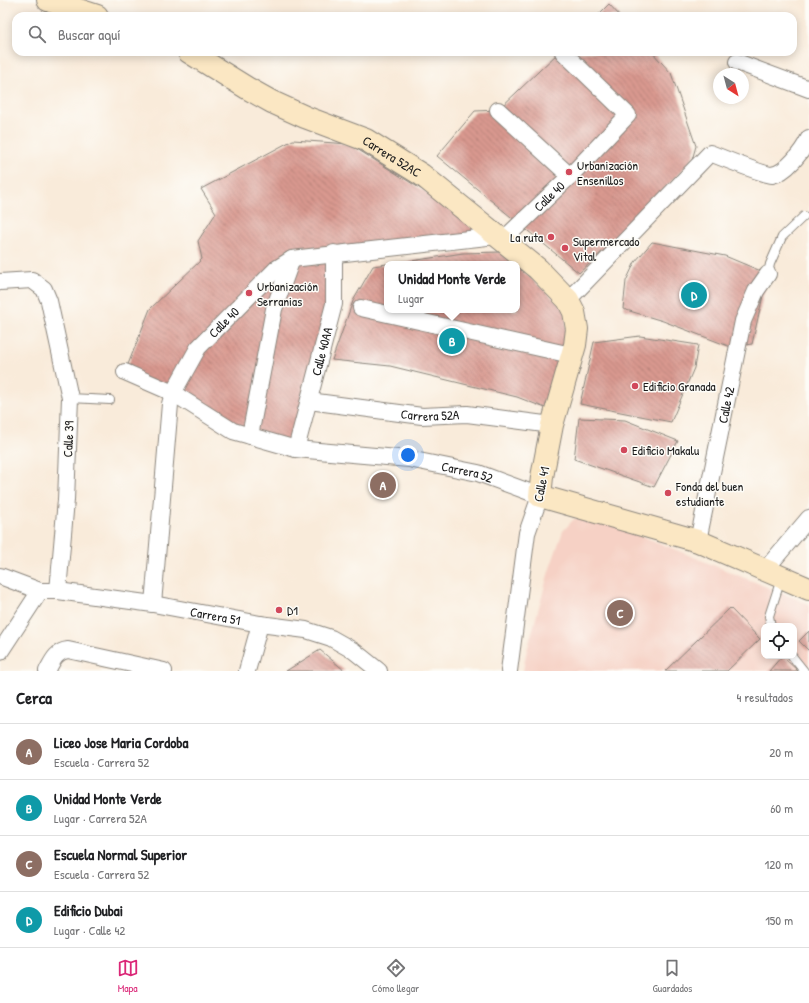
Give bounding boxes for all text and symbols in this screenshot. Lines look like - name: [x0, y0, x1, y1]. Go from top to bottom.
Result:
- search box: [12, 12, 797, 56]
- icon: search: [26, 23, 48, 45]
- text: Buscar aquí: [58, 24, 121, 45]
- north arrow: [713, 68, 749, 104]
- street label: Carrera 52AC: [359, 131, 425, 181]
- place label: Urbanización Ensenillos: [577, 156, 638, 189]
- marker: Urbanización Ensenillos: [564, 167, 574, 177]
- street label: Calle 40: [529, 177, 569, 215]
- place label: La ruta: [510, 228, 543, 246]
- marker: La ruta: [546, 232, 556, 242]
- place label: Supermercado Vital: [573, 232, 639, 265]
- marker: Supermercado Vital: [560, 243, 570, 253]
- popup: [384, 261, 520, 313]
- text: Unidad Monte Verde: [398, 268, 506, 289]
- place label: Urbanización Serranias: [257, 277, 318, 310]
- pin: D: [681, 280, 707, 310]
- marker: Urbanización Serranias: [244, 288, 254, 298]
- text: Lugar: [398, 289, 424, 307]
- street label: Calle 40: [204, 303, 243, 341]
- street label: Calle 40AA: [307, 324, 337, 377]
- pin: B: [439, 326, 465, 356]
- place label: Edificio Granada: [643, 377, 716, 395]
- marker: Edificio Granada: [630, 381, 640, 391]
- street label: Calle 42: [713, 385, 738, 425]
- street label: Carrera 52A: [400, 404, 460, 425]
- street label: Calle 39: [58, 420, 78, 458]
- place label: Edificio Makalu: [632, 441, 699, 459]
- your location: [398, 445, 418, 465]
- marker: Edificio Makalu: [619, 445, 629, 455]
- street label: Carrera 52: [440, 457, 495, 487]
- street label: Calle 41: [529, 465, 553, 503]
- pin: A: [370, 470, 396, 500]
- place label: Fonda del buen estudiante: [675, 477, 744, 510]
- marker: Fonda del buen estudiante: [663, 488, 673, 498]
- pin: C: [607, 598, 633, 628]
- place label: D1: [287, 601, 298, 619]
- street label: Carrera 51: [189, 602, 242, 629]
- marker: D1: [274, 605, 284, 615]
- map controls: [761, 623, 797, 659]
- button: locate: [761, 623, 797, 659]
- text: Cerca: [16, 686, 52, 709]
- text: 4 resultados: [736, 688, 793, 706]
- text: Liceo Jose Maria Cordoba: [54, 732, 188, 753]
- text: A: [26, 743, 32, 761]
- text: 20 m: [769, 743, 793, 761]
- text: Escuela · Carrera 52: [54, 753, 149, 771]
- text: Unidad Monte Verde: [54, 788, 162, 809]
- text: B: [26, 799, 32, 817]
- text: 60 m: [770, 799, 793, 817]
- text: Lugar · Carrera 52A: [54, 809, 147, 827]
- text: Escuela Normal Superior: [54, 844, 187, 865]
- text: C: [25, 855, 33, 873]
- text: 120 m: [765, 855, 793, 873]
- text: Escuela · Carrera 52: [54, 865, 149, 883]
- text: Edificio Dubai: [54, 900, 123, 921]
- text: D: [26, 911, 32, 929]
- text: 150 m: [765, 911, 793, 929]
- text: Lugar · Calle 42: [54, 921, 125, 939]
- tab: Mapa: [117, 957, 139, 995]
- tab: Cómo llegar: [372, 957, 419, 995]
- tab: Guardados: [653, 957, 692, 995]

